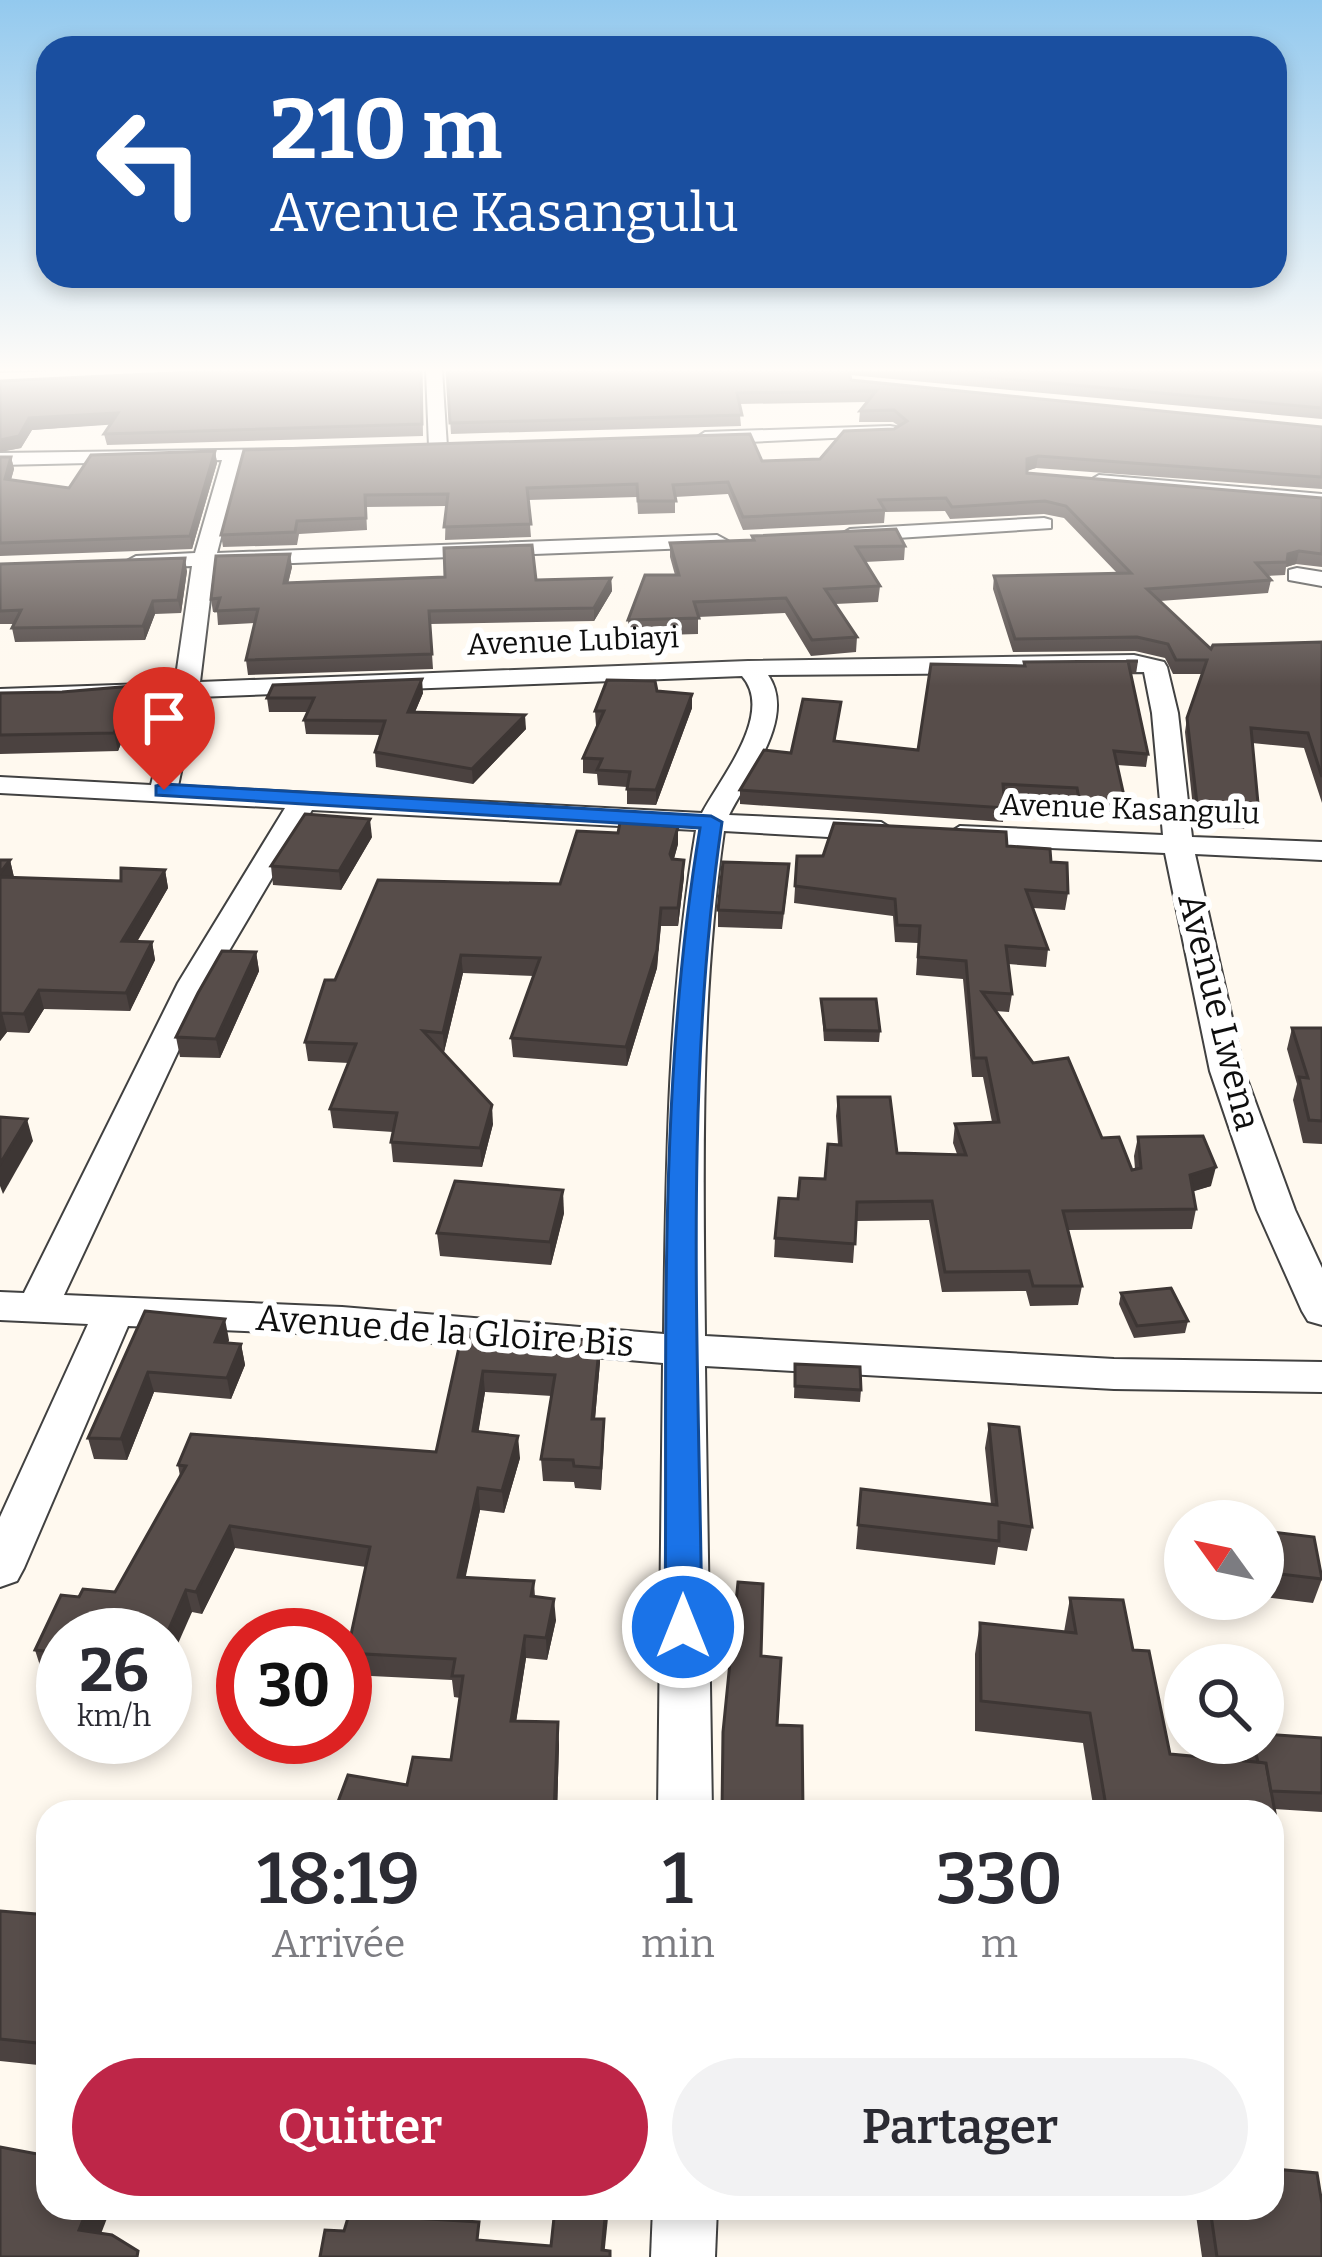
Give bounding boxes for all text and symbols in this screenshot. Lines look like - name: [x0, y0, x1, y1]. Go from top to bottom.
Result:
- text: 210 m: [270, 79, 502, 180]
- icon: left: [72, 84, 228, 240]
- text: Avenue Kasangulu: [270, 181, 738, 245]
- street label: Avenue Lubiayi: [466, 619, 680, 663]
- pin: [113, 667, 215, 790]
- icon: arrive: [131, 685, 197, 751]
- street label: Avenue Kasangulu: [999, 786, 1261, 832]
- street label: Avenue Lwena: [1168, 889, 1270, 1135]
- street label: Avenue de la Gloire Bis: [254, 1296, 636, 1366]
- north arrow: [1164, 1500, 1284, 1620]
- map controls: [1164, 1500, 1284, 1764]
- position arrow: [620, 1564, 746, 1690]
- speed limit sign: 30: [216, 1608, 372, 1764]
- text: 26: [79, 1635, 149, 1707]
- button: search: [1164, 1644, 1284, 1764]
- text: km/h: [77, 1698, 151, 1734]
- text: 18:19: [257, 1836, 420, 1922]
- text: 1: [663, 1836, 693, 1922]
- text: 330: [936, 1836, 1063, 1922]
- text: Arrivée: [272, 1921, 405, 1967]
- text: min: [641, 1921, 715, 1967]
- text: m: [981, 1921, 1018, 1967]
- button: Quitter: [72, 2058, 648, 2196]
- button: Partager: [672, 2058, 1248, 2196]

